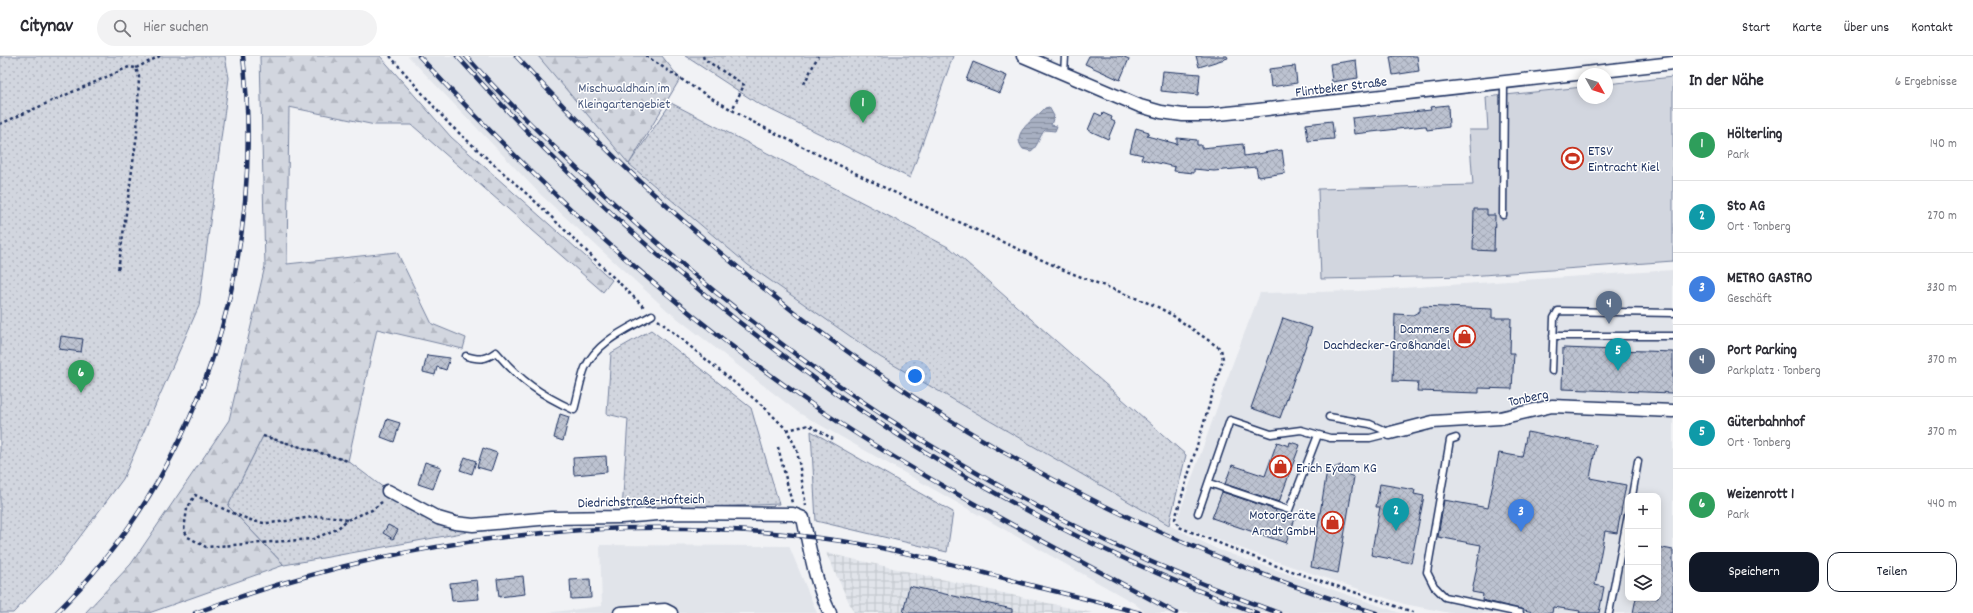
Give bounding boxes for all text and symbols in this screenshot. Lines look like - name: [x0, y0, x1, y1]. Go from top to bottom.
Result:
- search box: [97, 10, 377, 46]
- text: Citynav: [20, 14, 73, 41]
- icon: search: [111, 17, 133, 39]
- text: Hier suchen: [143, 17, 208, 39]
- text: Start: [1742, 18, 1770, 38]
- text: Karte: [1792, 18, 1822, 38]
- text: Über uns: [1844, 18, 1889, 38]
- text: Kontakt: [1911, 18, 1953, 38]
- north arrow: [1577, 68, 1613, 104]
- text: In der Nähe: [1689, 70, 1764, 94]
- street label: Flintbeker Straße: [1294, 72, 1388, 104]
- text: 6 Ergebnisse: [1895, 73, 1957, 92]
- park label: Mischwaldhain im Kleingartengebiet: [578, 79, 670, 115]
- pin: 1: [850, 90, 876, 123]
- text: Hölterling: [1727, 124, 1782, 146]
- text: 1: [1701, 135, 1703, 154]
- text: 140 m: [1930, 135, 1957, 154]
- place label: ETSV Eintracht Kiel: [1588, 142, 1660, 178]
- sports icon: ETSV Eintracht Kiel: [1559, 145, 1585, 171]
- text: Park: [1727, 146, 1749, 165]
- text: Sto AG: [1727, 196, 1765, 218]
- text: 2: [1699, 207, 1705, 226]
- text: 270 m: [1927, 207, 1957, 226]
- text: Ort · Tonberg: [1727, 218, 1791, 237]
- text: METRO GASTRO: [1727, 268, 1812, 290]
- text: 3: [1699, 279, 1705, 298]
- text: 330 m: [1926, 279, 1957, 298]
- text: Geschäft: [1727, 290, 1772, 309]
- pin: 4: [1596, 291, 1622, 324]
- place label: Dammers Dachdecker-Großhandel: [1323, 320, 1451, 356]
- shop icon: Dammers Dachdecker-Großhandel: [1452, 323, 1478, 349]
- pin: 5: [1605, 338, 1631, 371]
- text: Port Parking: [1727, 340, 1797, 362]
- text: 4: [1699, 351, 1705, 370]
- text: 370 m: [1927, 351, 1957, 370]
- pin: 6: [68, 360, 94, 393]
- text: Parkplatz · Tonberg: [1727, 362, 1821, 381]
- your location: [905, 366, 925, 386]
- street label: Tonberg: [1506, 385, 1550, 413]
- text: Güterbahnhof: [1727, 412, 1805, 434]
- text: 5: [1699, 423, 1705, 442]
- text: 370 m: [1927, 423, 1957, 442]
- text: Ort · Tonberg: [1727, 434, 1791, 453]
- shop icon: Erich Eydam KG: [1267, 454, 1293, 480]
- place label: Erich Eydam KG: [1296, 459, 1377, 479]
- text: Weizenrott 1: [1727, 484, 1794, 506]
- street label: Diedrichstraße-Hofteich: [577, 490, 705, 514]
- map controls: [1625, 493, 1661, 601]
- button: +: [1625, 493, 1661, 529]
- text: 6: [1699, 495, 1705, 514]
- text: 440 m: [1927, 495, 1957, 514]
- pin: 2: [1383, 498, 1409, 531]
- pin: 3: [1508, 499, 1534, 532]
- place label: Motorgeräte Arndt GmbH: [1249, 506, 1316, 542]
- text: Park: [1727, 506, 1749, 525]
- shop icon: Motorgeräte Arndt GmbH: [1319, 509, 1345, 535]
- button: −: [1625, 529, 1661, 565]
- button: Speichern: [1689, 552, 1819, 592]
- button: Teilen: [1827, 552, 1957, 592]
- button: layers: [1625, 565, 1661, 601]

